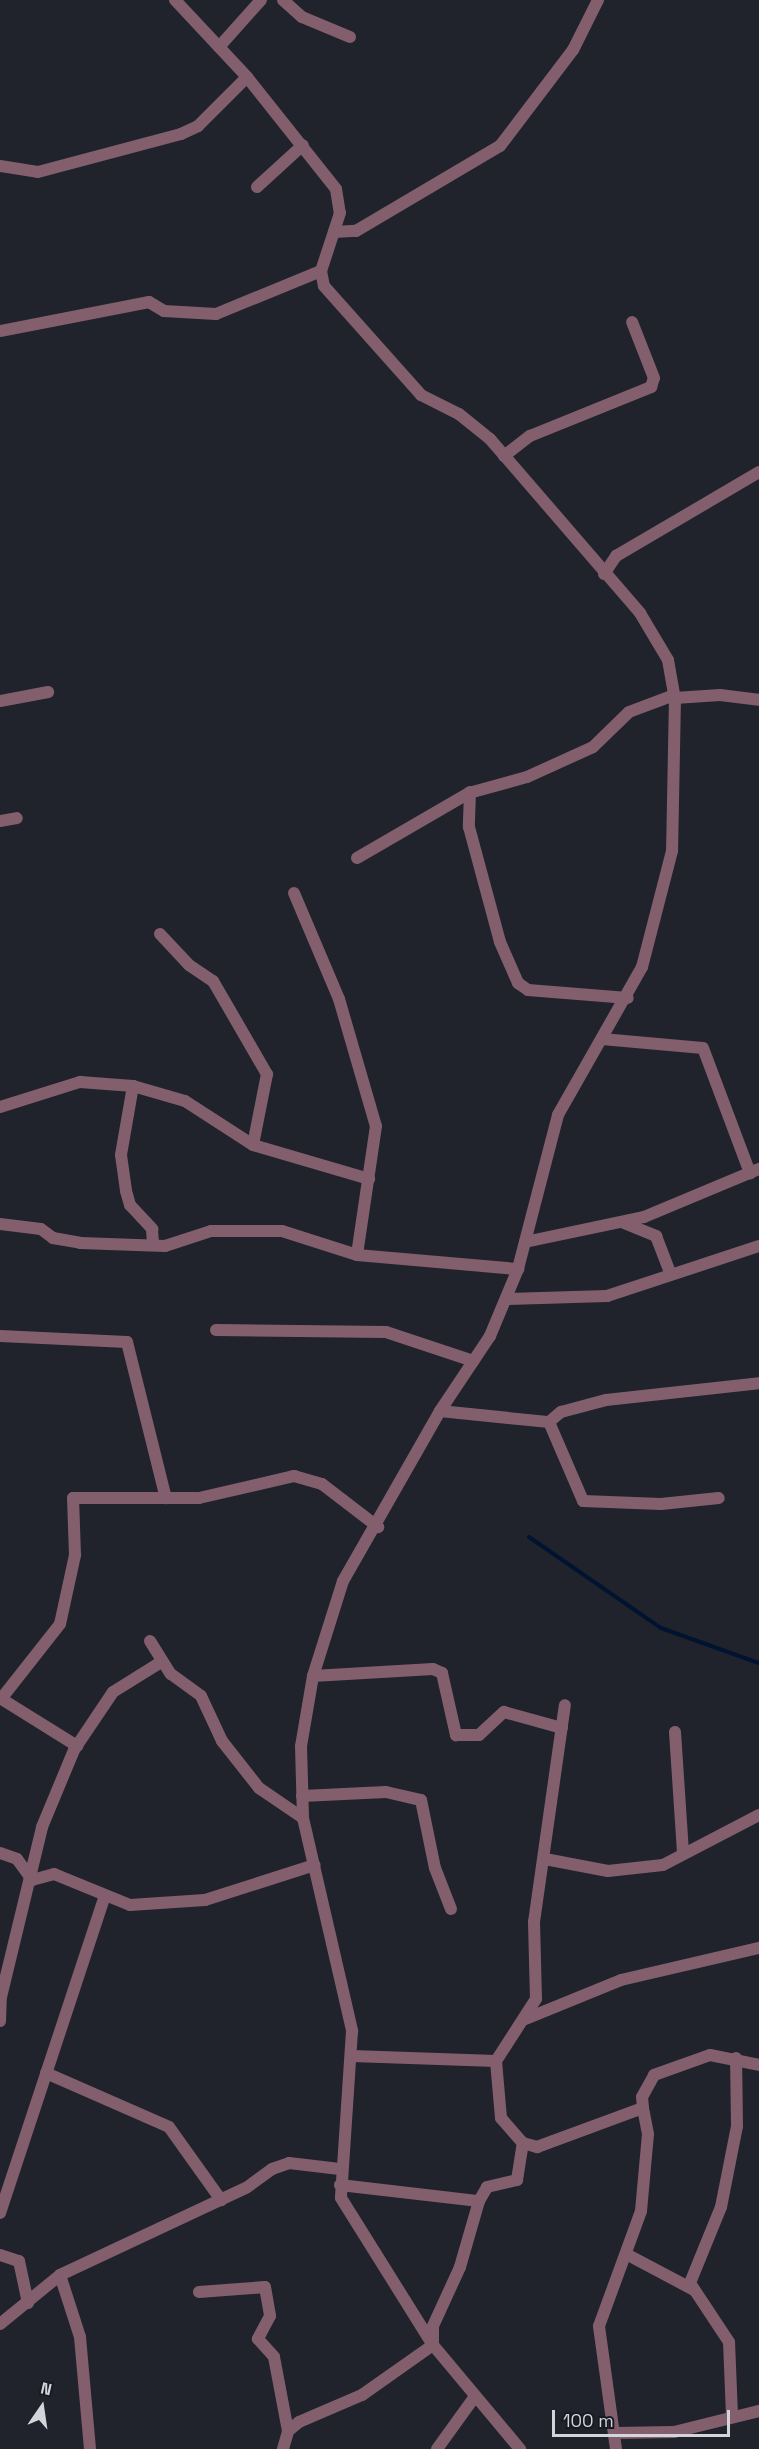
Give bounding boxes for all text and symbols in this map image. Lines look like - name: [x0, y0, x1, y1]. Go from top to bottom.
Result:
- north arrow: [12, 2377, 72, 2437]
- text: N: [39, 2378, 54, 2400]
- scale bar: [555, 2398, 734, 2436]
- text: 100 m: [563, 2409, 614, 2432]

